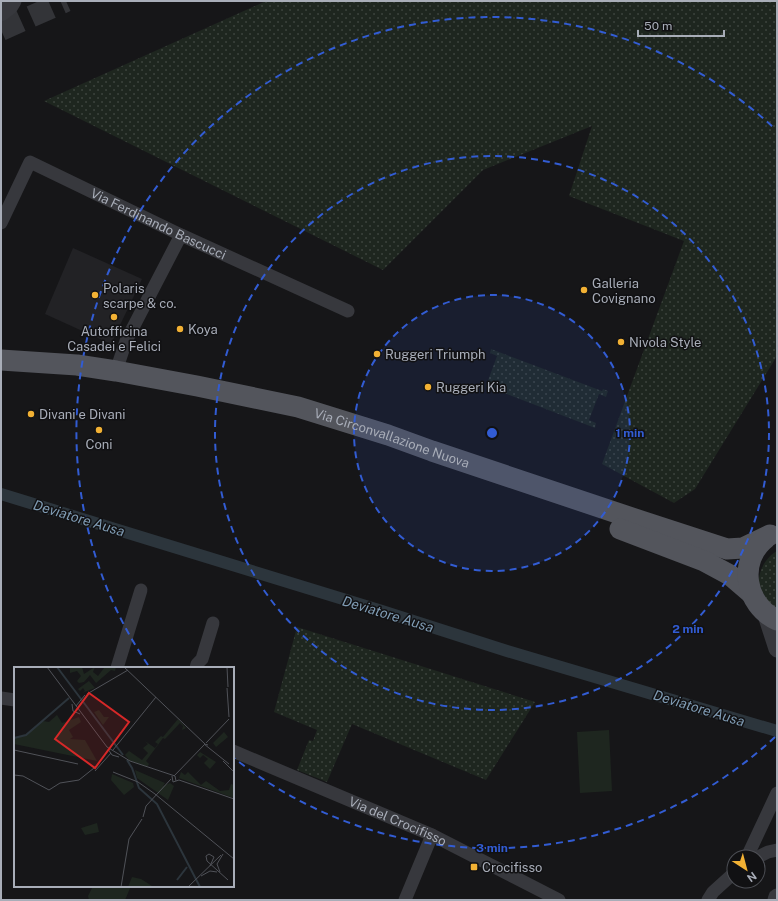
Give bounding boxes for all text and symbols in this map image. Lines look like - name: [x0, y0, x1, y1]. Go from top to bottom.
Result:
- scale bar: [638, 12, 724, 38]
- text: 50 m: [644, 19, 672, 33]
- street label: Via Ferdinando Bascucci: [88, 185, 228, 262]
- place label: Galleria Covignano: [592, 276, 656, 306]
- place label: Polaris scarpe & co.: [103, 281, 177, 311]
- marker: Galleria Covignano: [579, 285, 589, 295]
- marker: Polaris scarpe & co.: [90, 290, 100, 300]
- marker: Autofficina Casadei e Felici: [109, 312, 119, 322]
- place label: Koya: [188, 322, 218, 337]
- place label: Autofficina Casadei e Felici: [67, 324, 161, 354]
- marker: Koya: [175, 324, 185, 334]
- place label: Nivola Style: [629, 335, 701, 350]
- marker: Nivola Style: [616, 337, 626, 347]
- place label: Ruggeri Triumph: [385, 347, 486, 362]
- marker: Ruggeri Triumph: [372, 349, 382, 359]
- place label: Ruggeri Kia: [436, 380, 506, 395]
- marker: Ruggeri Kia: [423, 382, 433, 392]
- street label: Via Circonvallazione Nuova: [312, 405, 471, 471]
- place label: Divani e Divani: [39, 407, 126, 422]
- marker: Divani e Divani: [26, 409, 36, 419]
- marker: Coni: [94, 425, 104, 435]
- centre of rings: [485, 426, 499, 440]
- text: 1 min: [616, 426, 644, 440]
- place label: Coni: [85, 437, 113, 452]
- water label: Deviatore Ausa: [31, 497, 127, 539]
- water label: Deviatore Ausa: [340, 593, 436, 635]
- text: 2 min: [672, 622, 704, 636]
- inset map: [14, 667, 234, 887]
- water label: Deviatore Ausa: [651, 687, 747, 729]
- street label: Via del Crocifisso: [347, 793, 449, 849]
- text: 3 min: [476, 841, 508, 855]
- north arrow: [726, 849, 766, 889]
- place label: Crocifisso: [482, 860, 542, 875]
- marker: Crocifisso: [469, 862, 479, 872]
- text: N: [745, 870, 759, 884]

